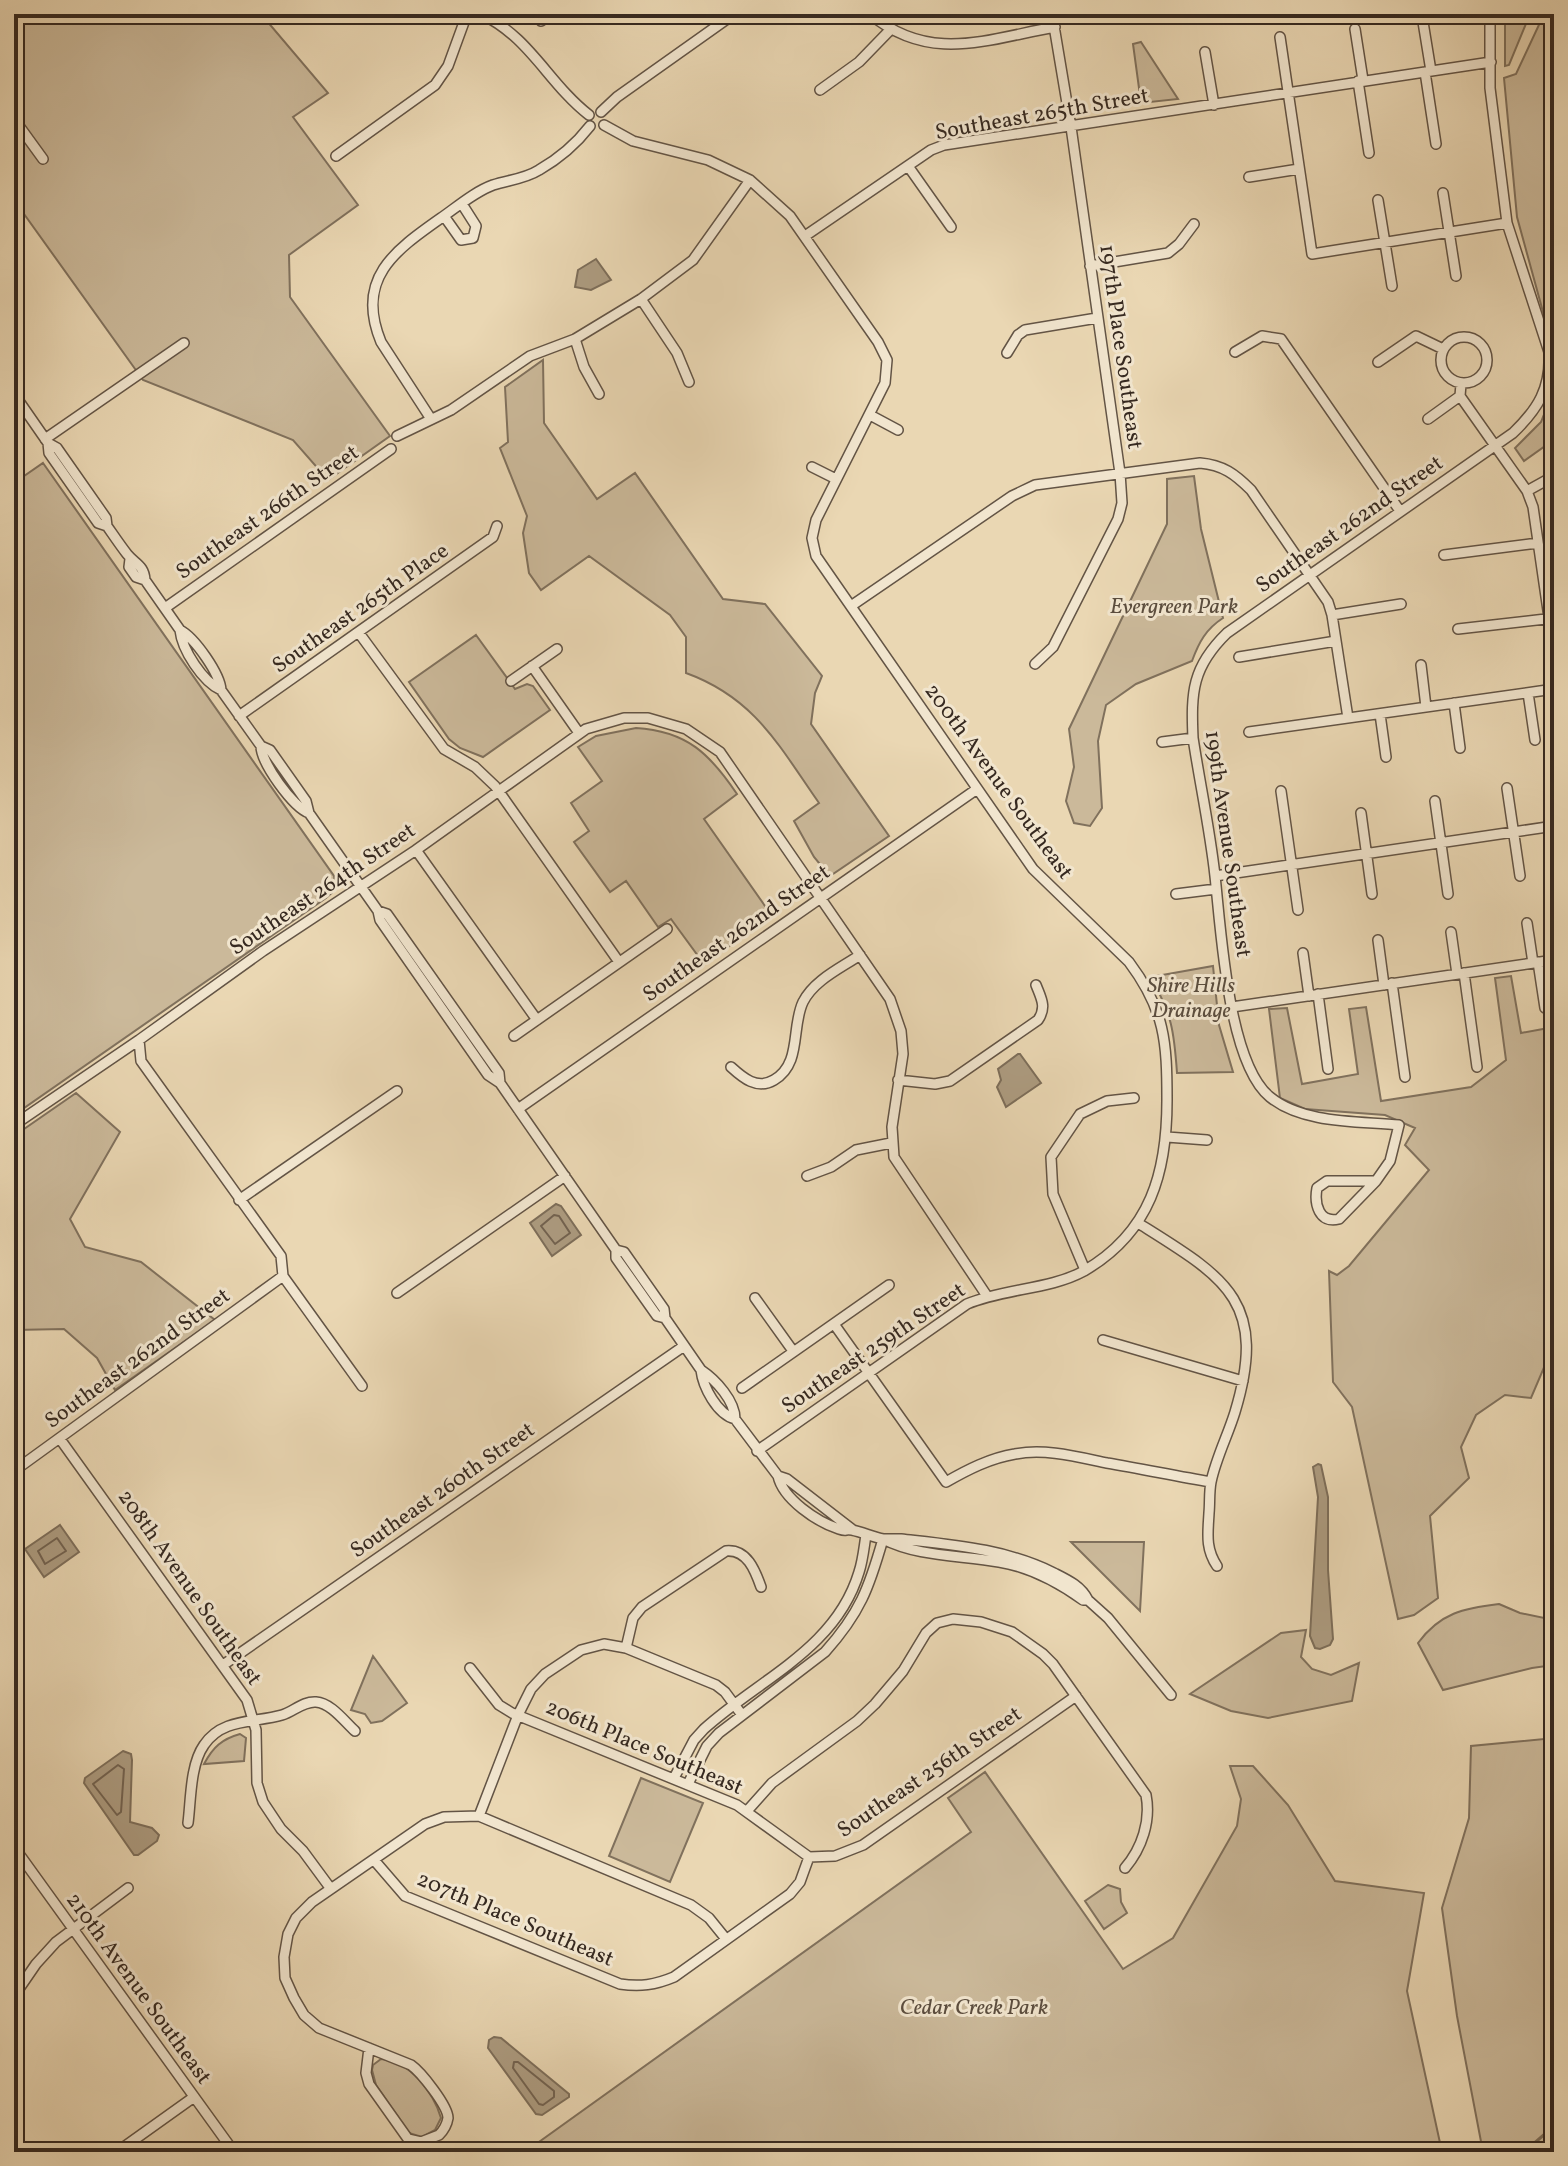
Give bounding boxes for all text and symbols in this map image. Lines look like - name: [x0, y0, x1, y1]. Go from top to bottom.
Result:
- street label: Southeast 265th Street: [933, 81, 1152, 149]
- street label: 197th Place Southeast: [1090, 243, 1150, 452]
- street label: Southeast 266th Street: [170, 438, 366, 588]
- street label: Southeast 262nd Street: [1250, 448, 1450, 601]
- street label: Southeast 265th Place: [266, 536, 456, 682]
- park label: Evergreen Park: [1110, 592, 1238, 623]
- street label: 200th Avenue Southeast: [916, 678, 1080, 887]
- street label: 199th Avenue Southeast: [1196, 729, 1258, 960]
- street label: Southeast 264th Street: [224, 816, 422, 964]
- street label: Southeast 262nd Street: [637, 857, 837, 1010]
- park label: Shire Hills Drainage: [1147, 971, 1235, 1027]
- street label: Southeast 259th Street: [776, 1276, 973, 1422]
- street label: Southeast 262nd Street: [39, 1281, 237, 1437]
- street label: Southeast 260th Street: [344, 1415, 542, 1567]
- street label: 208th Avenue Southeast: [109, 1484, 269, 1693]
- street label: 206th Place Southeast: [540, 1692, 748, 1804]
- street label: Southeast 256th Street: [832, 1699, 1029, 1846]
- street label: 207th Place Southeast: [412, 1864, 619, 1976]
- street label: 210th Avenue Southeast: [58, 1887, 219, 2092]
- park label: Cedar Creek Park: [900, 1993, 1048, 2024]

